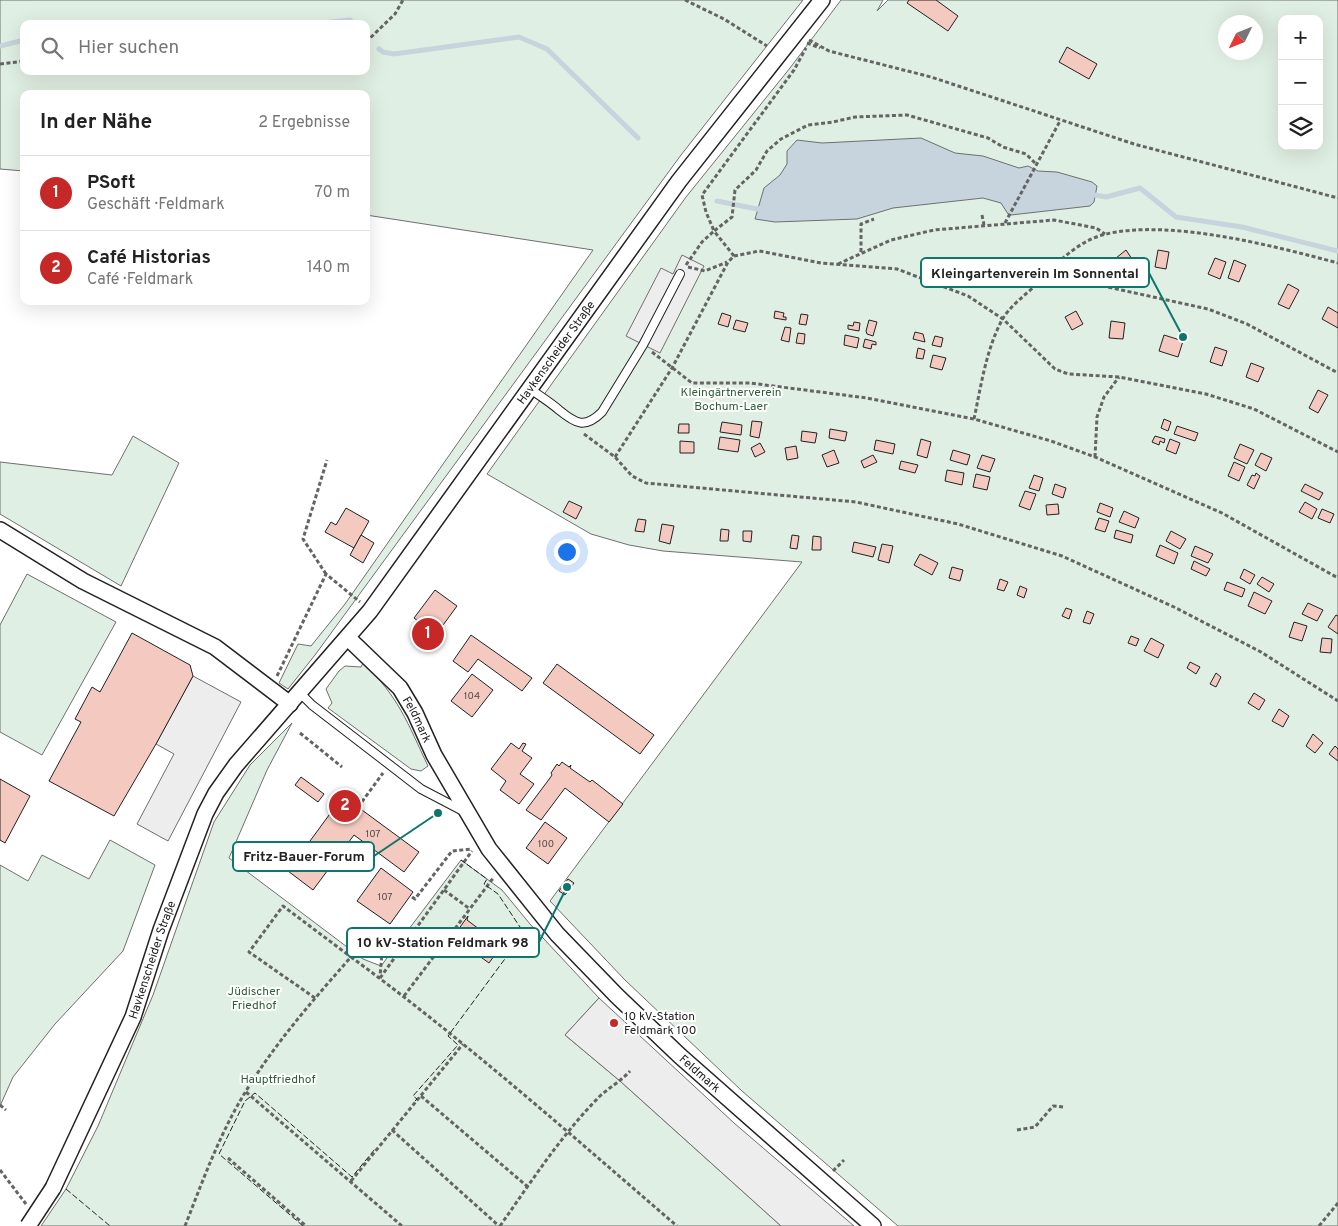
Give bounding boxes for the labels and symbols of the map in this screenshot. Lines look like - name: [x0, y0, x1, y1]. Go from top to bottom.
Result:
- north arrow: [1218, 15, 1263, 60]
- callout: Kleingartenverein Im Sonnental: [921, 258, 1149, 287]
- text: Kleingartenverein Im Sonnental: [931, 266, 1139, 283]
- street label: Havkenscheider Straße: [514, 298, 599, 408]
- park label: Kleingärtnerverein Bochum-Laer: [680, 385, 782, 415]
- your location: [554, 539, 580, 565]
- pin: 1: [412, 615, 444, 653]
- house number: 104: [464, 690, 480, 703]
- street label: Feldmark: [398, 694, 434, 746]
- pin: 2: [329, 787, 361, 825]
- house number: 107: [365, 828, 381, 841]
- house number: 100: [538, 838, 554, 851]
- callout: Fritz-Bauer-Forum: [233, 842, 374, 871]
- text: Fritz-Bauer-Forum: [243, 849, 365, 866]
- house number: 107: [377, 891, 393, 904]
- street label: Havkenscheider Straße: [126, 899, 180, 1021]
- callout: 10 kV-Station Feldmark 98: [347, 928, 539, 957]
- text: 10 kV-Station Feldmark 98: [357, 935, 529, 952]
- park label: Jüdischer Friedhof: [228, 984, 281, 1014]
- place label: 10 kV-Station Feldmark 100: [624, 1009, 696, 1039]
- marker: 10 kV-Station Feldmark 100: [608, 1017, 620, 1029]
- street label: Feldmark: [675, 1052, 723, 1097]
- park label: Hauptfriedhof: [241, 1072, 315, 1088]

